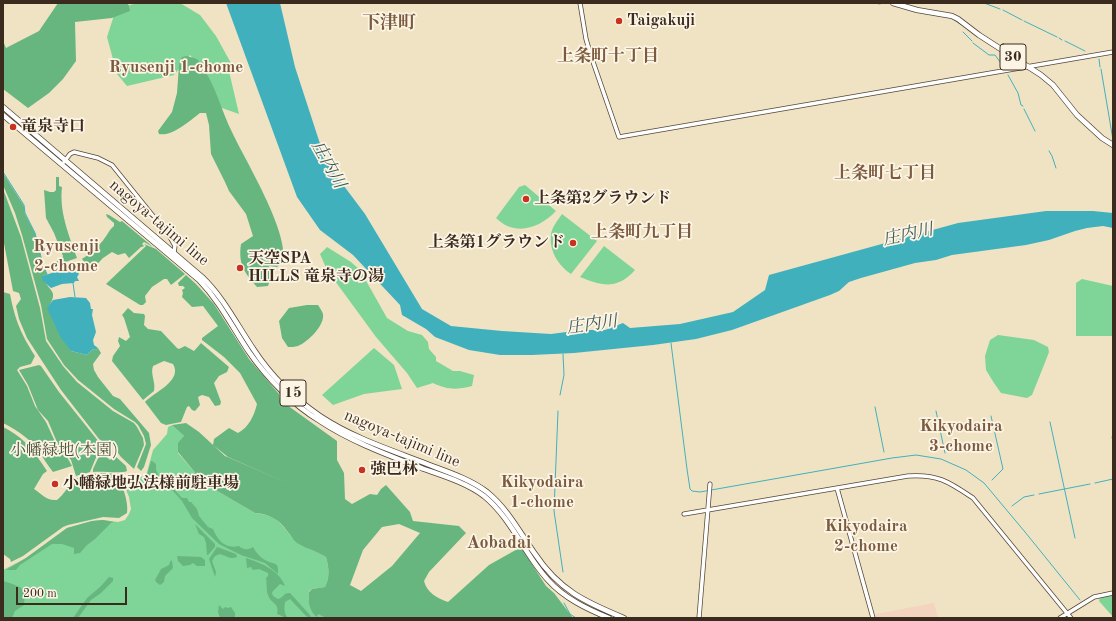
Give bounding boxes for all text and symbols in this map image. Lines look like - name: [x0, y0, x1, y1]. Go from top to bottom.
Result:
- place label: Taigakuji: [627, 11, 695, 31]
- district label: 下津町: [362, 12, 416, 34]
- marker: Taigakuji: [614, 16, 624, 26]
- road number: 30: [1000, 44, 1026, 70]
- district label: 上条町十丁目: [557, 47, 659, 67]
- district label: Ryusenji 1-chome: [109, 58, 243, 78]
- place label: 竜泉寺口: [21, 117, 85, 137]
- marker: 竜泉寺口: [8, 122, 18, 132]
- water label: 庄内川: [307, 138, 349, 192]
- district label: 上条町七丁目: [834, 164, 936, 184]
- street label: nagoya-tajimi line: [105, 176, 213, 270]
- place label: 上条第2グラウンド: [534, 189, 671, 209]
- marker: 上条第2グラウンド: [521, 194, 531, 204]
- water label: 庄内川: [881, 220, 935, 250]
- district label: 上条町九丁目: [591, 223, 693, 243]
- place label: 上条第1グラウンド: [428, 233, 565, 253]
- district label: Ryusenji 2-chome: [33, 237, 99, 277]
- marker: 上条第1グラウンド: [568, 238, 578, 248]
- place label: 天空SPA HILLS 竜泉寺の湯: [248, 249, 384, 287]
- marker: 天空SPA HILLS 竜泉寺の湯: [235, 263, 245, 273]
- water label: 庄内川: [565, 311, 619, 339]
- road number: 15: [280, 380, 306, 406]
- street label: nagoya-tajimi line: [341, 406, 463, 472]
- district label: Kikyodaira 3-chome: [919, 417, 1003, 457]
- park label: 小幡緑地(本園): [10, 441, 118, 461]
- place label: 強巴林: [370, 460, 418, 480]
- marker: 強巴林: [357, 465, 367, 475]
- district label: Kikyodaira 1-chome: [500, 473, 584, 513]
- place label: 小幡緑地弘法様前駐車場: [63, 474, 239, 494]
- marker: 小幡緑地弘法様前駐車場: [50, 479, 60, 489]
- district label: Kikyodaira 2-chome: [824, 517, 908, 557]
- district label: Aobadai: [467, 532, 531, 554]
- scale bar: [18, 579, 129, 605]
- text: 200 m: [23, 588, 57, 600]

